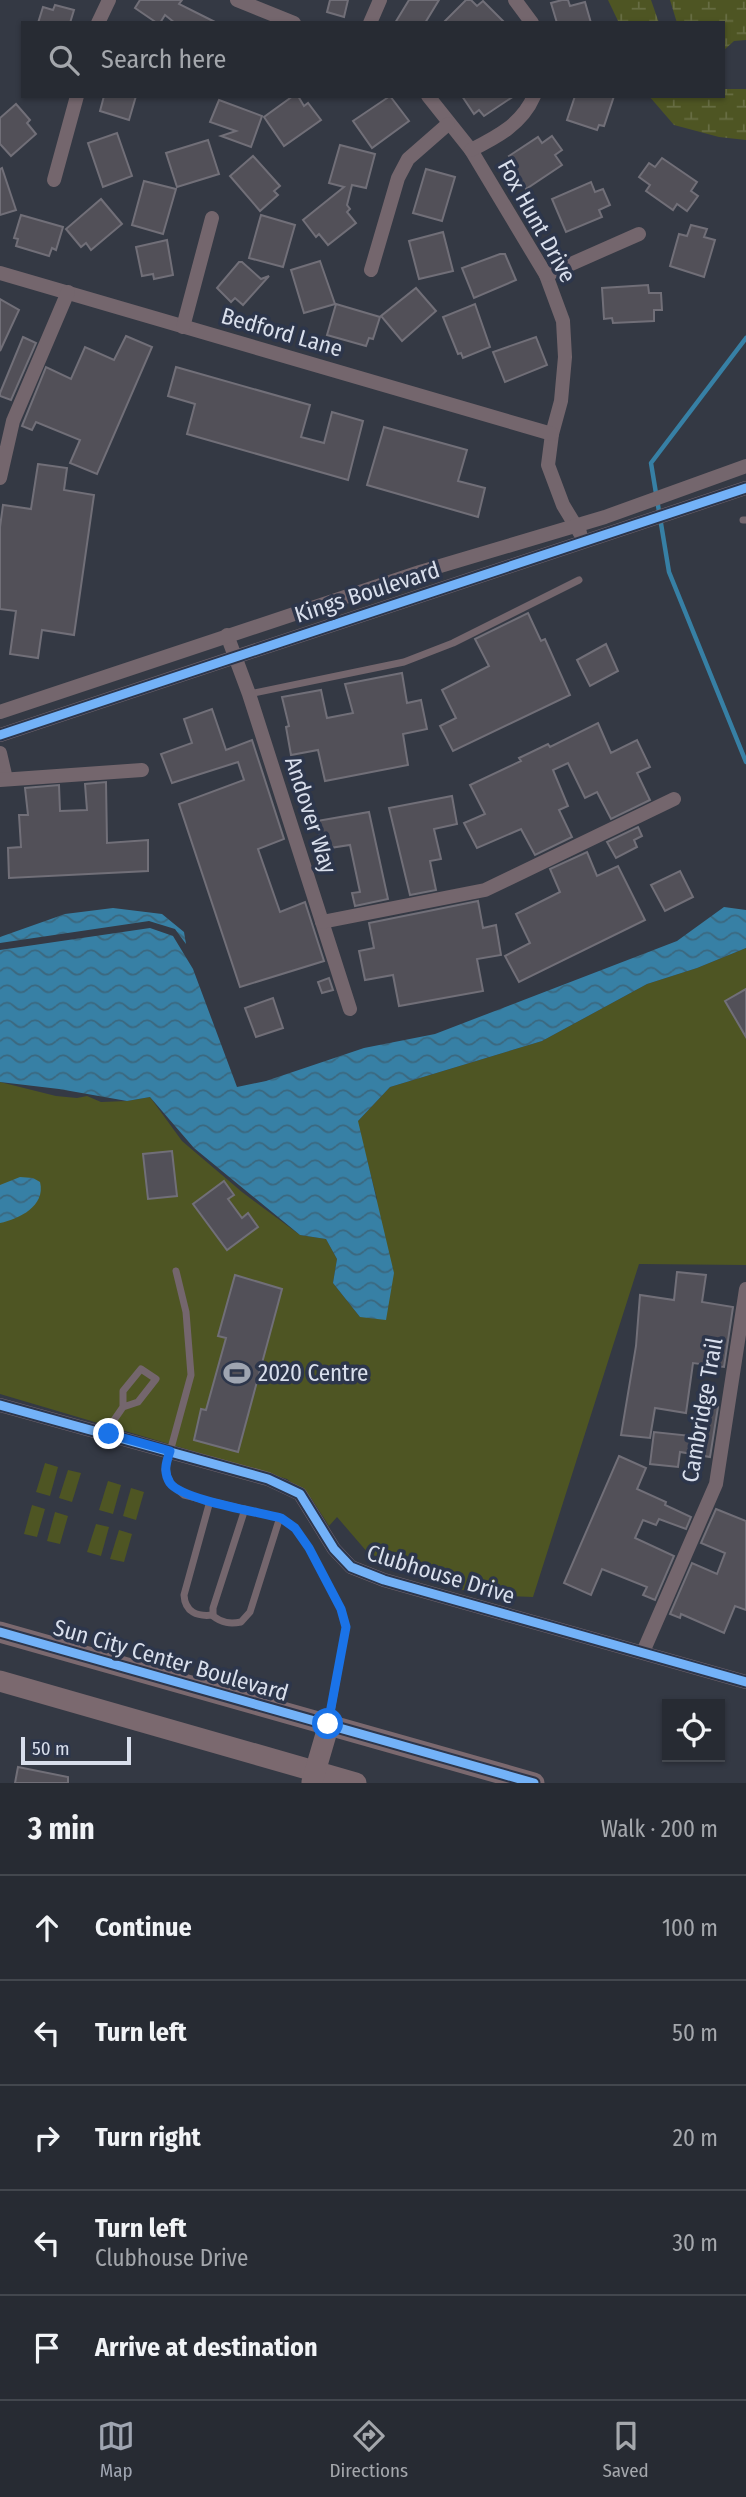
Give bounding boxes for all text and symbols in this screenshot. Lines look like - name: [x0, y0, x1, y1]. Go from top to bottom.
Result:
- search box: [21, 21, 725, 98]
- icon: search: [45, 41, 83, 79]
- text: Search here: [101, 44, 226, 75]
- street label: Fox Hunt Drive: [492, 155, 582, 287]
- street label: Bedford Lane: [218, 301, 346, 363]
- street label: Kings Boulevard: [291, 555, 443, 629]
- street label: Andover Way: [279, 753, 343, 878]
- street label: Cambridge Trail: [675, 1335, 729, 1485]
- sports icon: 2020 Centre: [222, 1358, 252, 1388]
- place label: 2020 Centre: [258, 1359, 368, 1387]
- route end: [93, 1418, 124, 1449]
- street label: Clubhouse Drive: [364, 1538, 518, 1610]
- street label: Sun City Center Boulevard: [50, 1613, 292, 1707]
- map controls: [662, 1699, 725, 1762]
- button: locate: [662, 1699, 725, 1762]
- route start: [312, 1708, 343, 1739]
- scale bar: [21, 1734, 131, 1766]
- text: 50 m: [32, 1737, 70, 1760]
- text: 3 min: [28, 1811, 95, 1847]
- text: Walk · 200 m: [601, 1815, 718, 1843]
- icon: ahead: [28, 1909, 66, 1947]
- text: Continue: [95, 1912, 192, 1943]
- text: 100 m: [662, 1914, 718, 1942]
- icon: left: [28, 2014, 66, 2052]
- text: Turn left: [95, 2017, 187, 2048]
- text: 50 m: [672, 2019, 718, 2047]
- icon: right: [28, 2119, 66, 2157]
- text: Turn right: [95, 2122, 201, 2153]
- text: 20 m: [673, 2124, 718, 2152]
- text: Turn left: [95, 2213, 187, 2244]
- icon: left: [28, 2224, 66, 2262]
- text: 30 m: [673, 2229, 718, 2257]
- text: Clubhouse Drive: [95, 2244, 248, 2272]
- icon: arrive: [28, 2329, 66, 2367]
- text: Arrive at destination: [95, 2332, 318, 2363]
- tab: Map: [97, 2417, 135, 2482]
- tab: Directions: [329, 2417, 408, 2482]
- tab: Saved: [602, 2417, 649, 2482]

